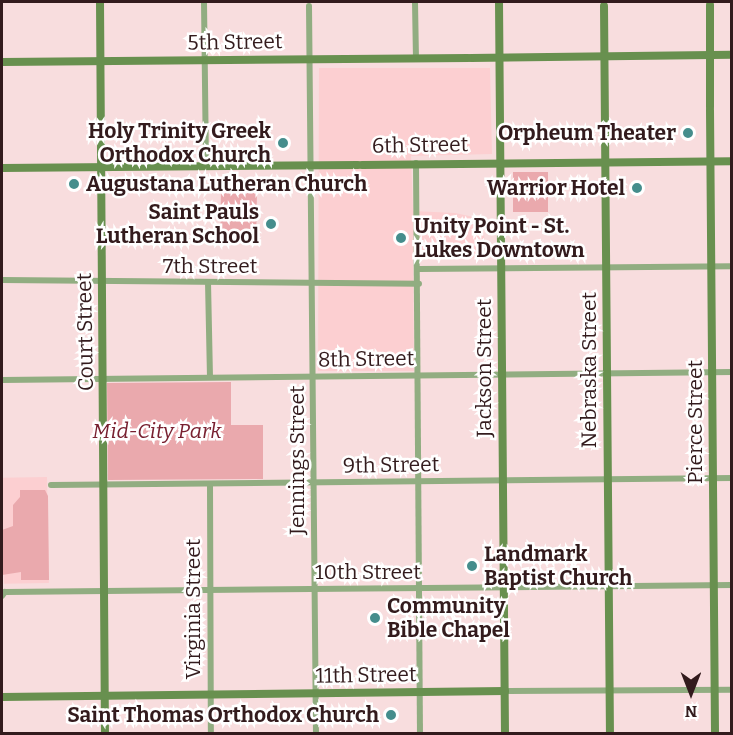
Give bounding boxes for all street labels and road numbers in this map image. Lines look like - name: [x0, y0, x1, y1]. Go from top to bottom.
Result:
- street label: 5th Street: [187, 29, 283, 55]
- street label: 6th Street: [372, 132, 468, 158]
- street label: 7th Street: [163, 253, 257, 279]
- street label: Court Street: [71, 273, 99, 391]
- street label: Nebraska Street: [576, 292, 602, 448]
- street label: Jackson Street: [471, 299, 497, 437]
- street label: 8th Street: [318, 346, 414, 372]
- street label: Pierce Street: [682, 360, 708, 484]
- street label: Jennings Street: [284, 385, 310, 535]
- street label: 9th Street: [343, 452, 439, 478]
- street label: Virginia Street: [180, 539, 206, 679]
- street label: 10th Street: [315, 559, 421, 585]
- street label: 11th Street: [315, 662, 417, 688]

